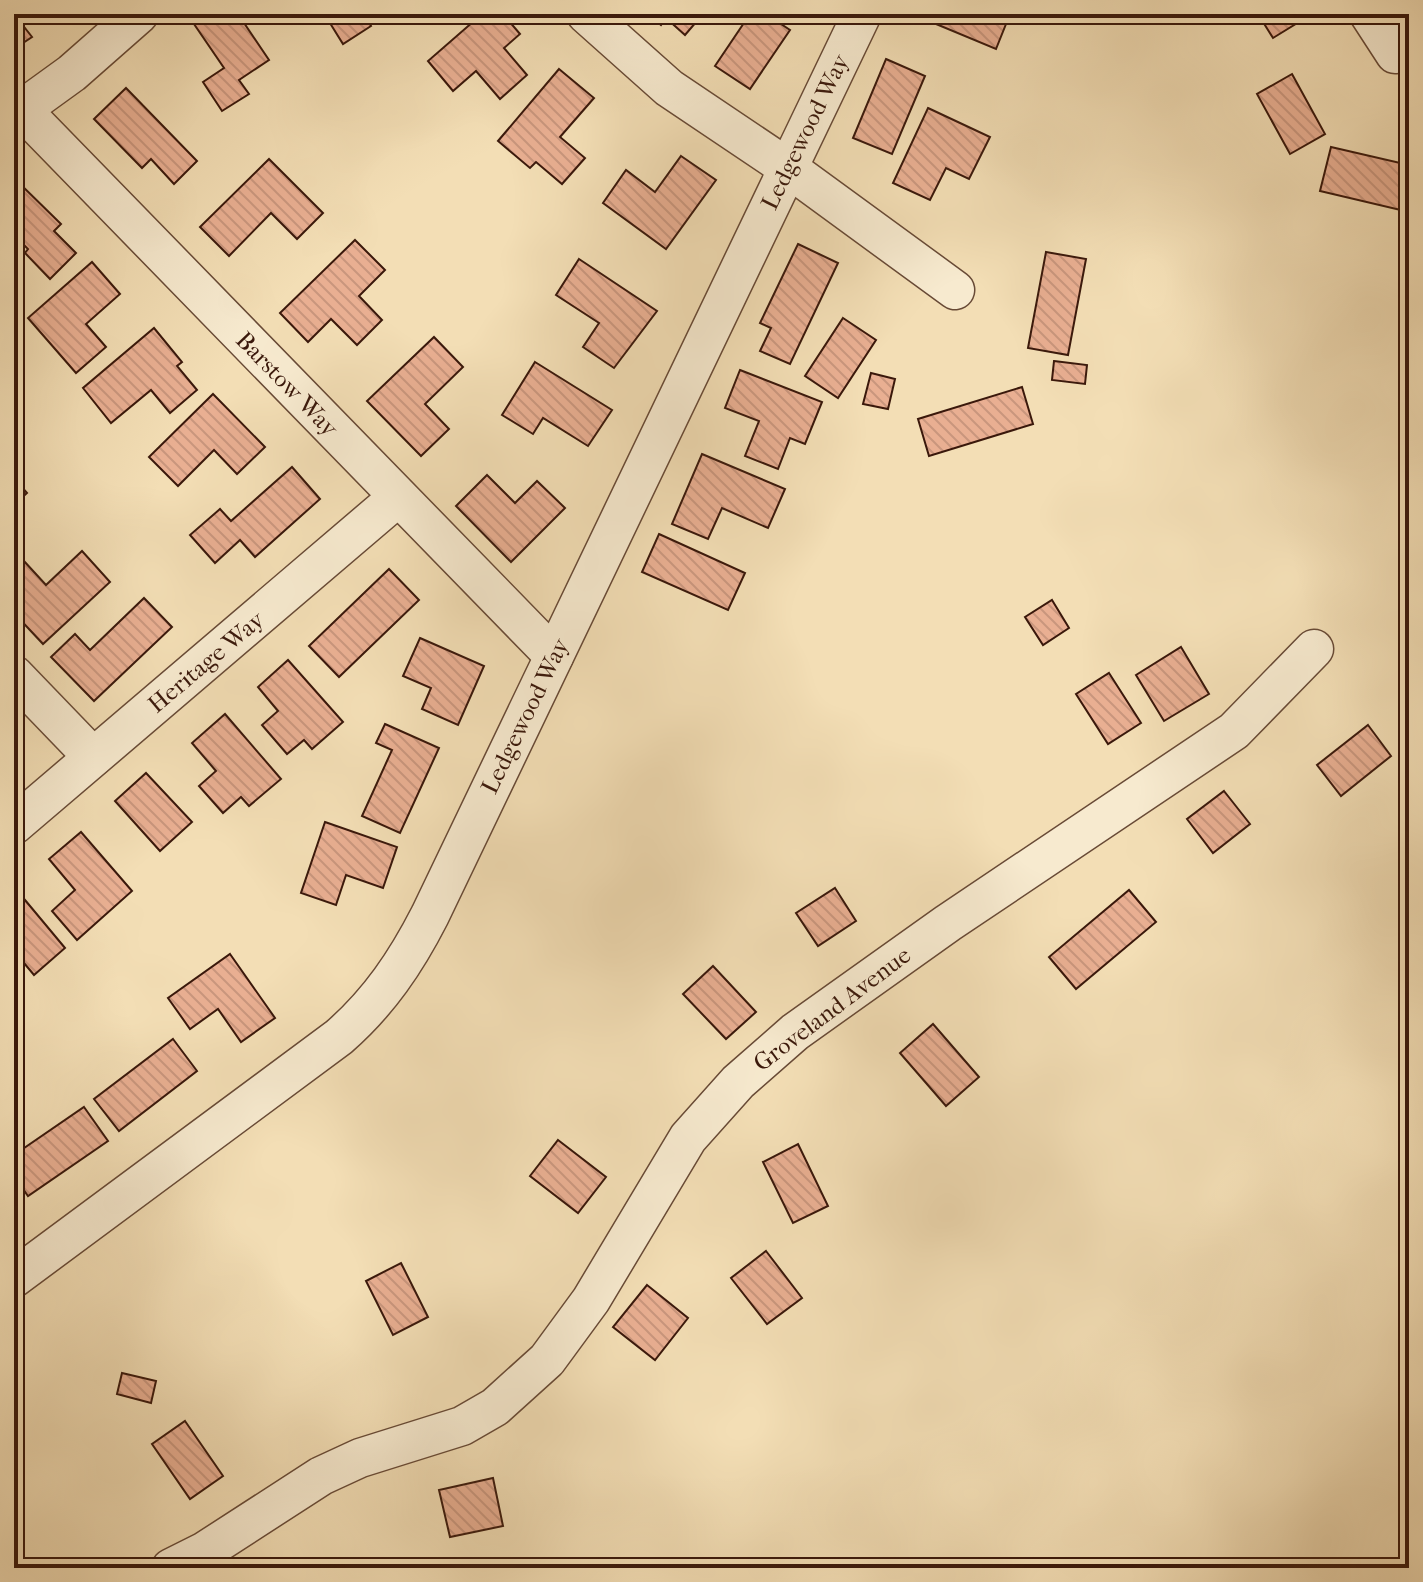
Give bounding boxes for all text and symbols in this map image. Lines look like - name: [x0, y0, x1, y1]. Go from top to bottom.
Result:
- street label: Ledgewood Way: [755, 49, 855, 214]
- street label: Barstow Way: [230, 326, 345, 443]
- street label: Heritage Way: [142, 605, 271, 719]
- street label: Ledgewood Way: [475, 633, 575, 798]
- street label: Groveland Avenue: [748, 941, 916, 1077]

